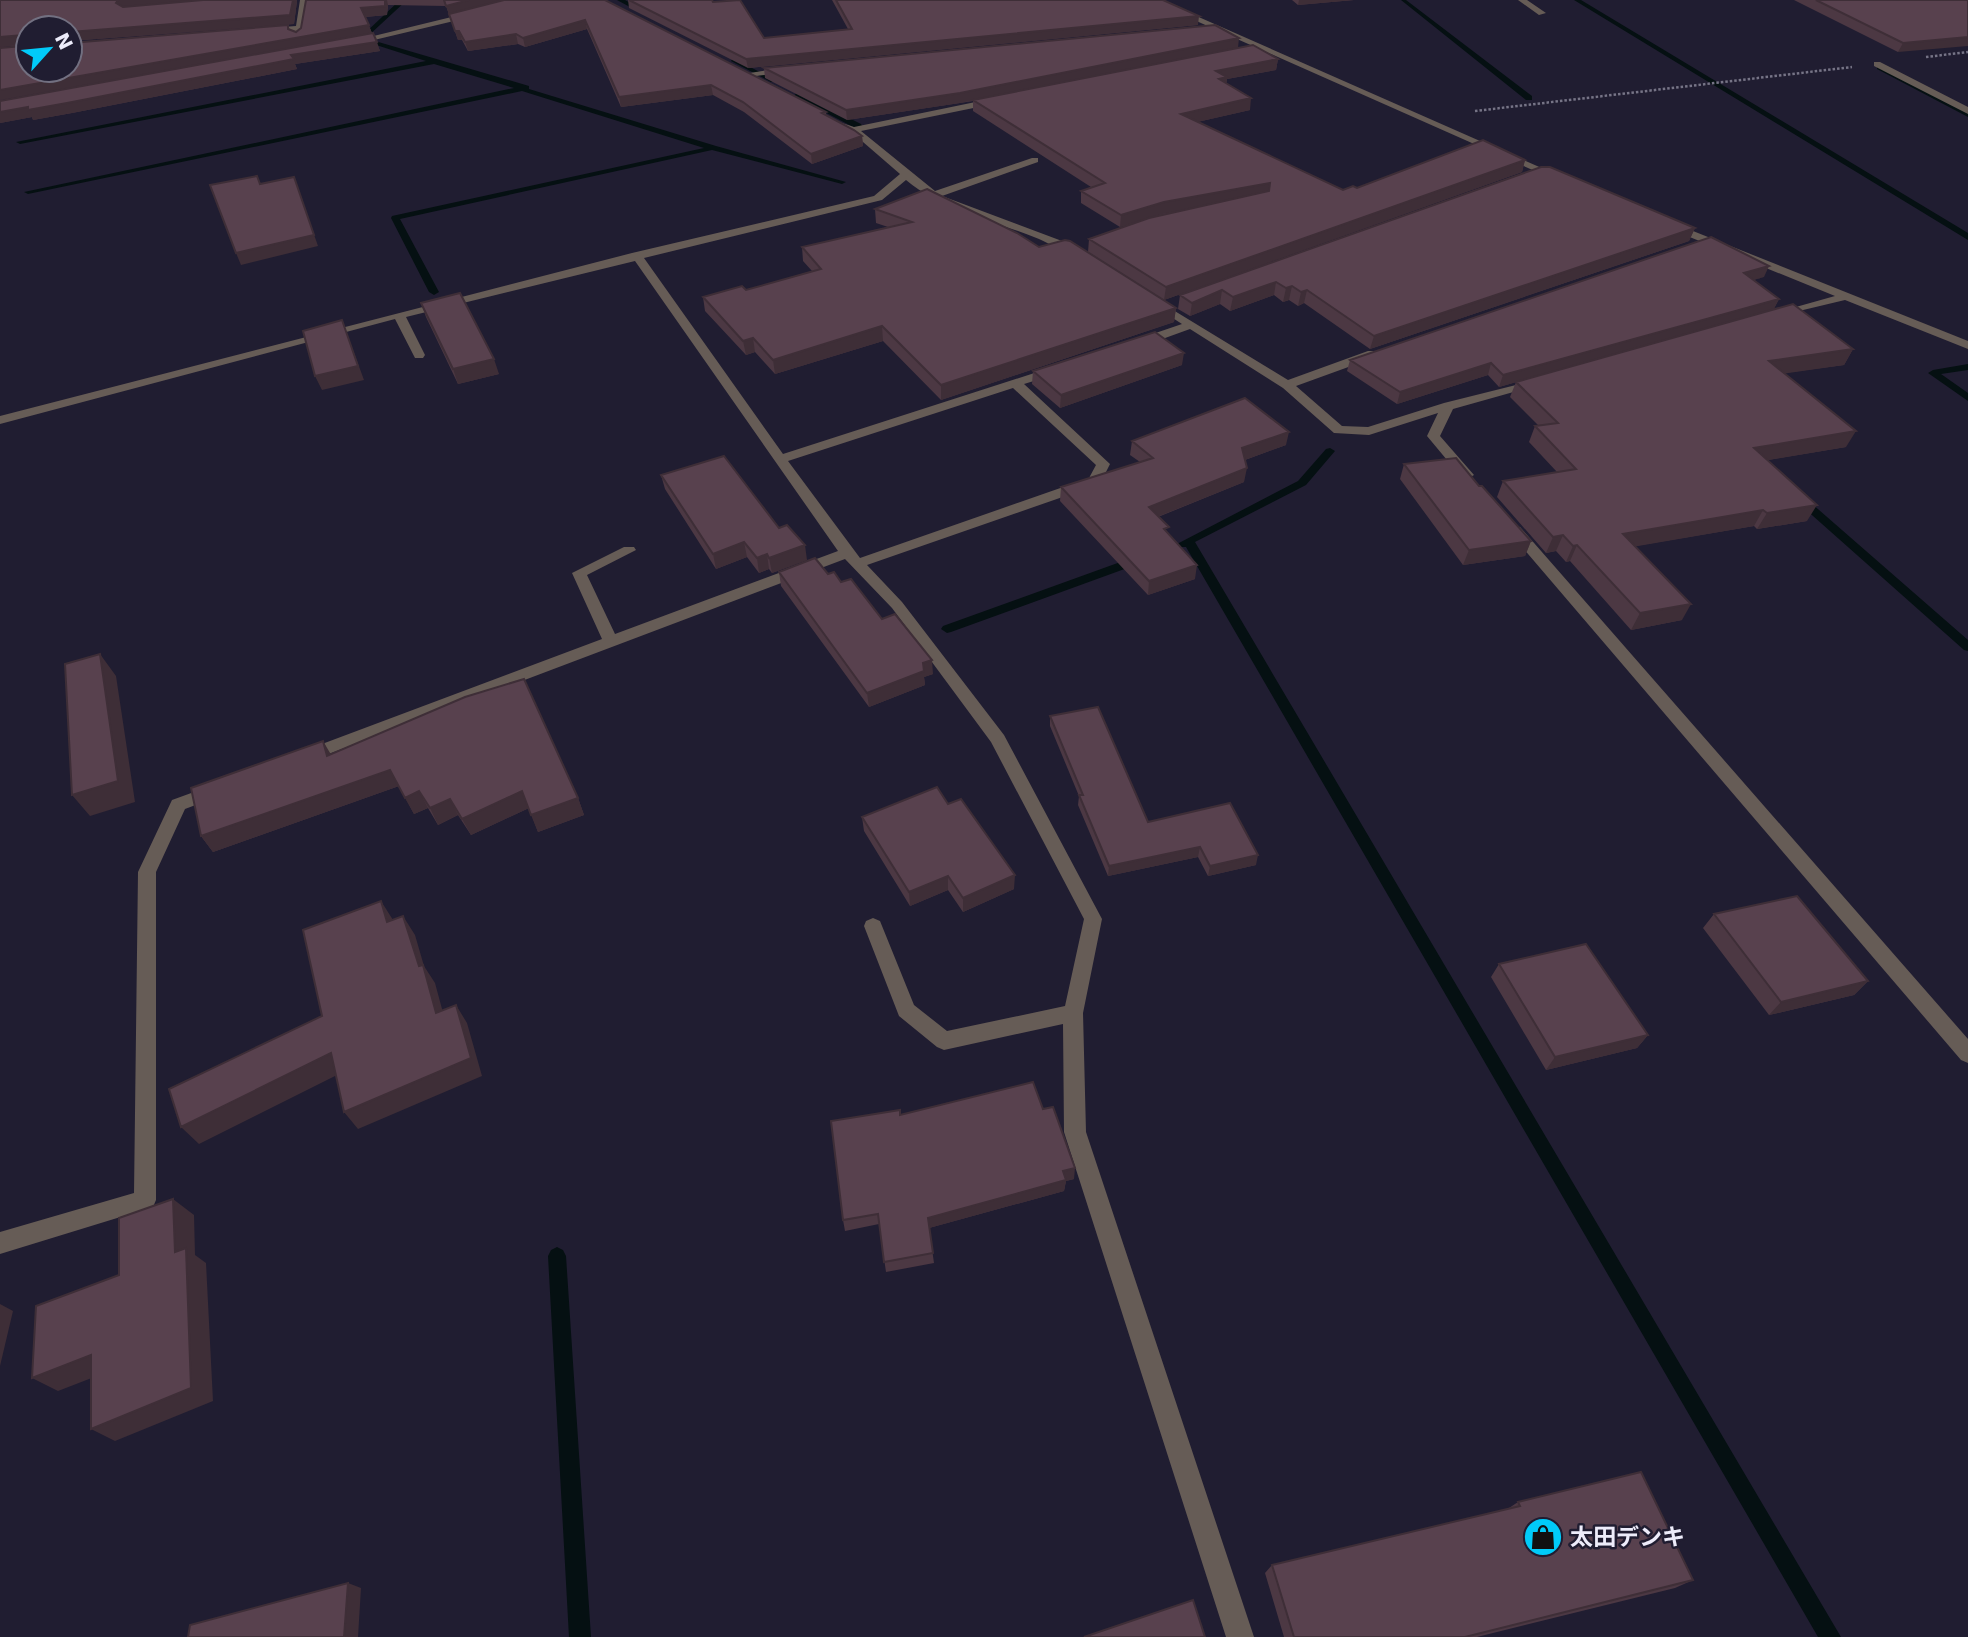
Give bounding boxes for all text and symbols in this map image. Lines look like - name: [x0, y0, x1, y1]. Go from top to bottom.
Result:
- north arrow: [14, 14, 84, 84]
- text: N: [51, 29, 78, 53]
- shop icon: 太田デンキ: [1522, 1516, 1564, 1558]
- place label: 太田デンキ: [1570, 1524, 1685, 1550]

